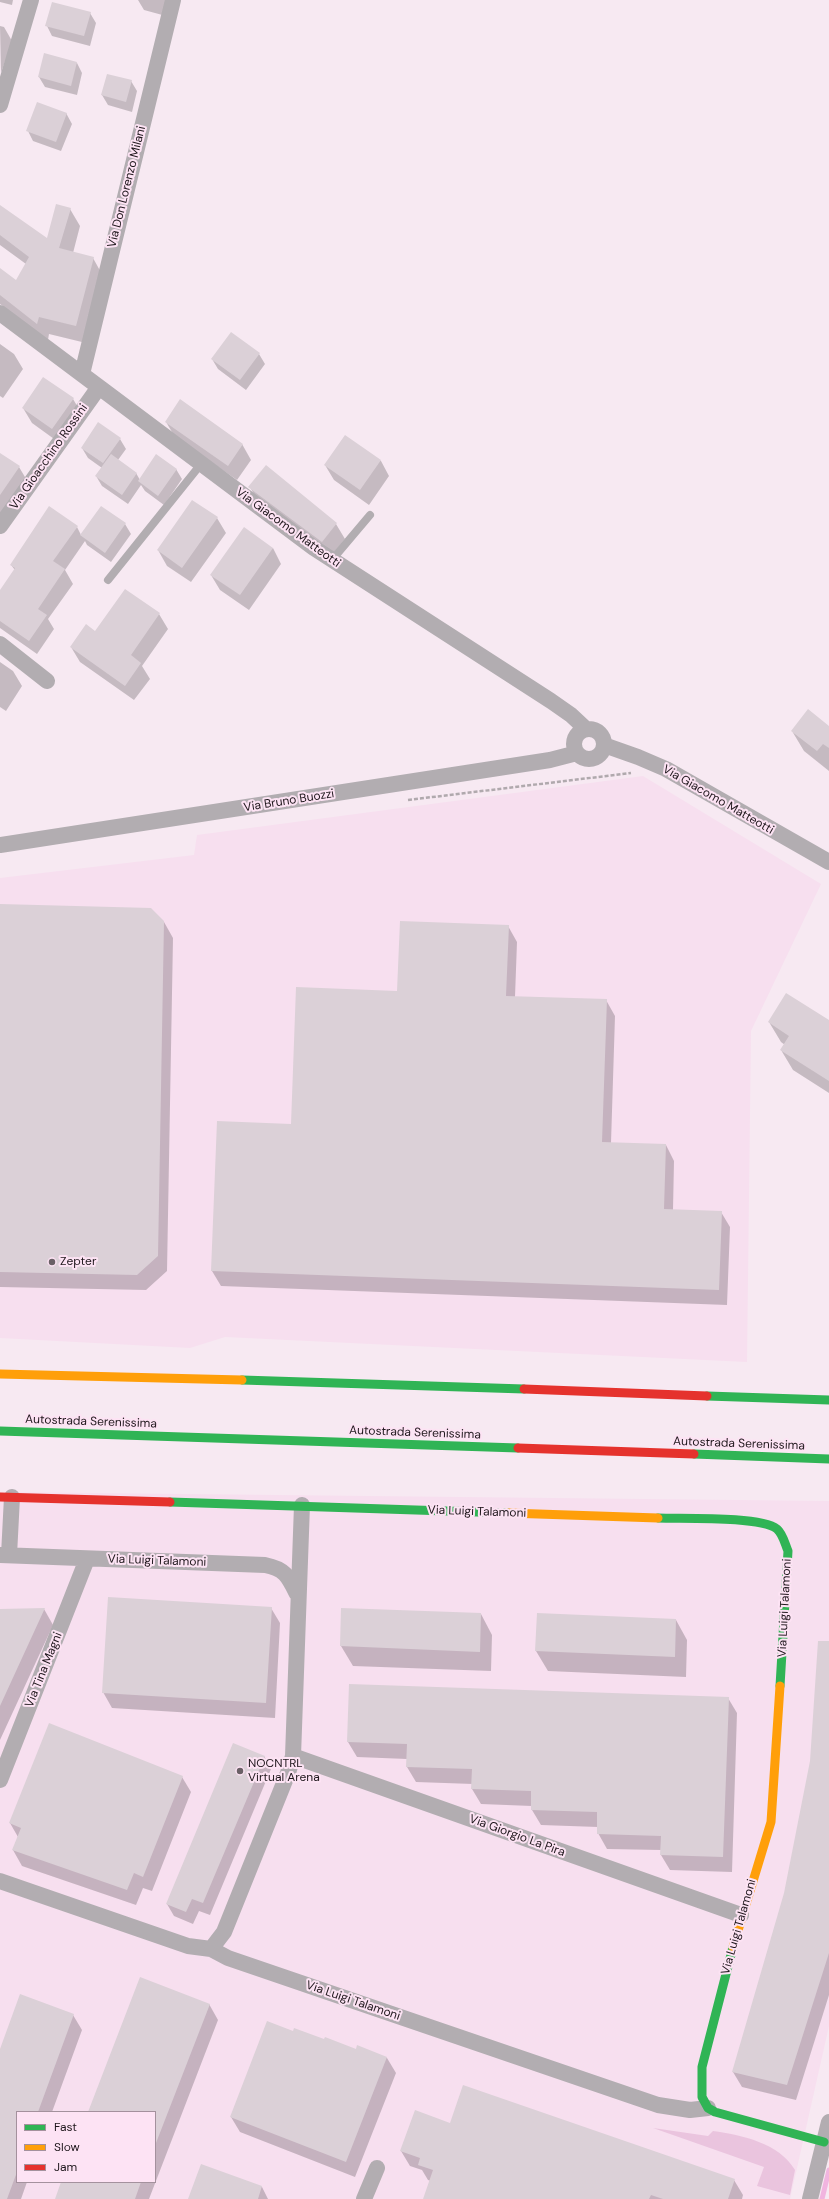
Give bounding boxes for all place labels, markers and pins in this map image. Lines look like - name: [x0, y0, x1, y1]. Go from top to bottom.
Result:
- place label: Zepter: [60, 1255, 96, 1269]
- marker: Zepter: [47, 1257, 57, 1267]
- place label: NOCNTRL Virtual Arena: [248, 1757, 320, 1785]
- marker: NOCNTRL Virtual Arena: [235, 1766, 245, 1776]

